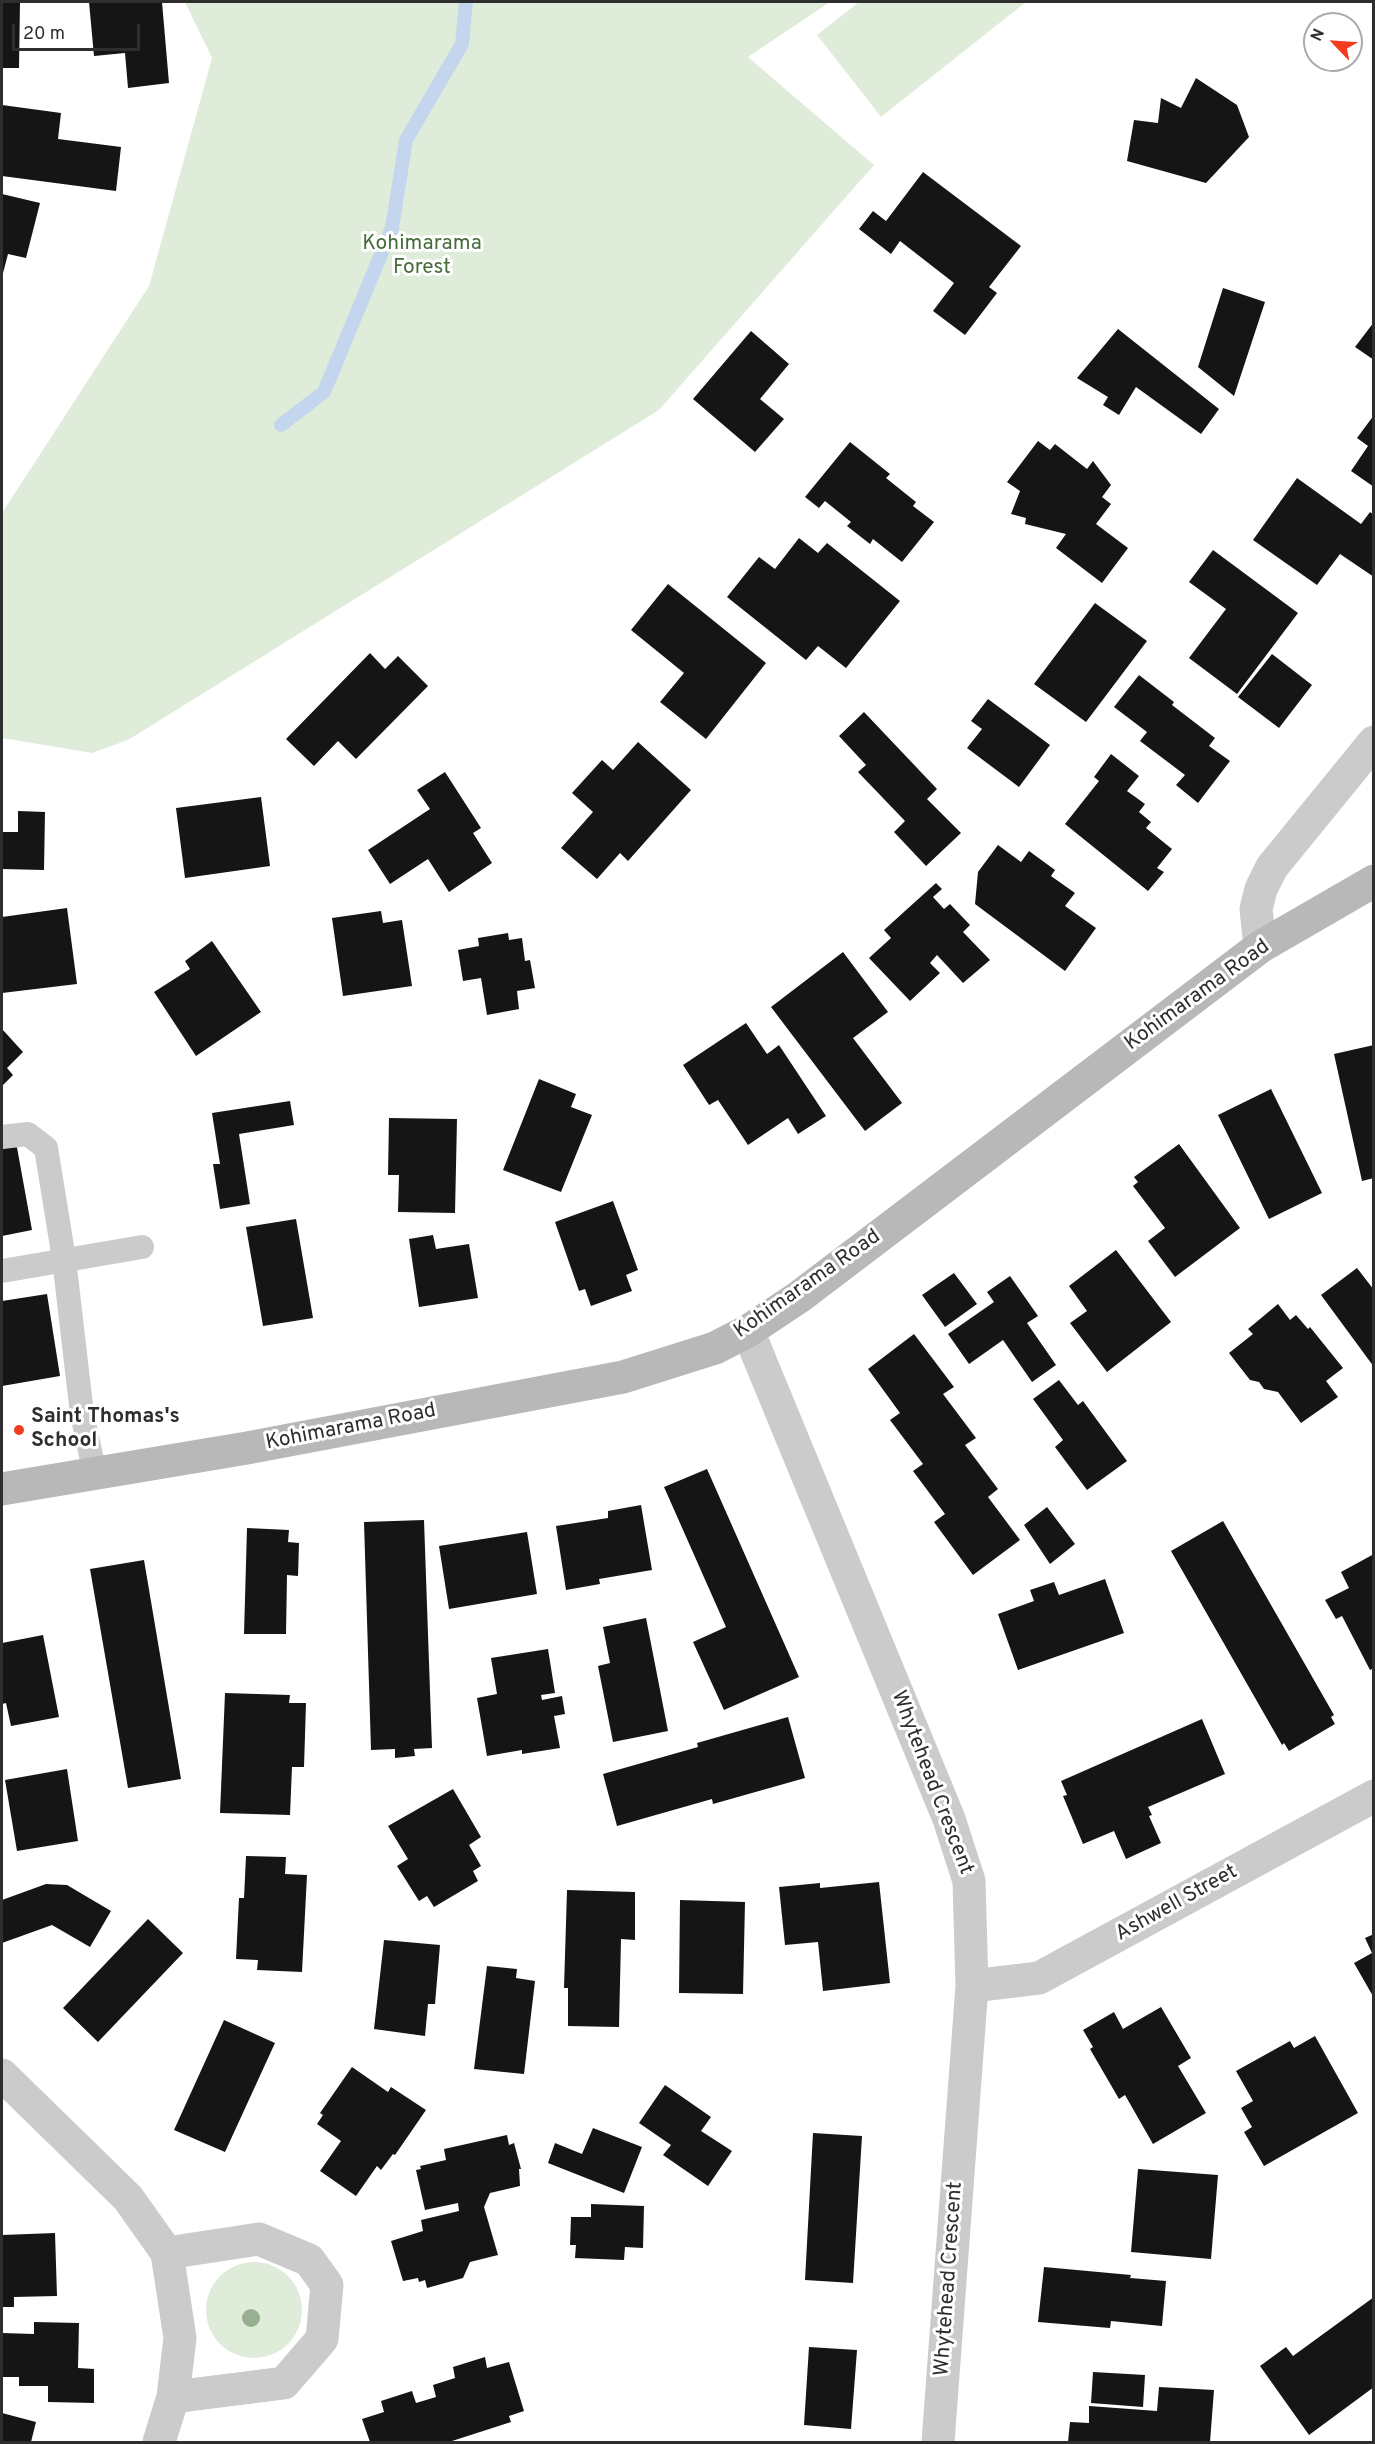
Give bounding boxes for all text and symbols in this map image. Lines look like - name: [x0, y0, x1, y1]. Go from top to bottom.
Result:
- scale bar: [15, 12, 142, 50]
- north arrow: [1303, 12, 1363, 72]
- text: 20 m: [23, 23, 65, 46]
- text: N: [1307, 26, 1330, 45]
- park label: Kohimarama Forest: [362, 232, 482, 282]
- street label: Kohimarama Road: [1121, 935, 1275, 1057]
- street label: Kohimarama Road: [730, 1225, 886, 1345]
- street label: Kohimarama Road: [264, 1399, 438, 1457]
- place label: Saint Thomas's School: [31, 1405, 180, 1455]
- marker: Saint Thomas's School: [12, 1423, 26, 1437]
- street label: Whytehead Crescent: [884, 1688, 978, 1878]
- street label: Ashwell Street: [1112, 1860, 1242, 1948]
- street label: Whytehead Crescent: [931, 2181, 969, 2377]

